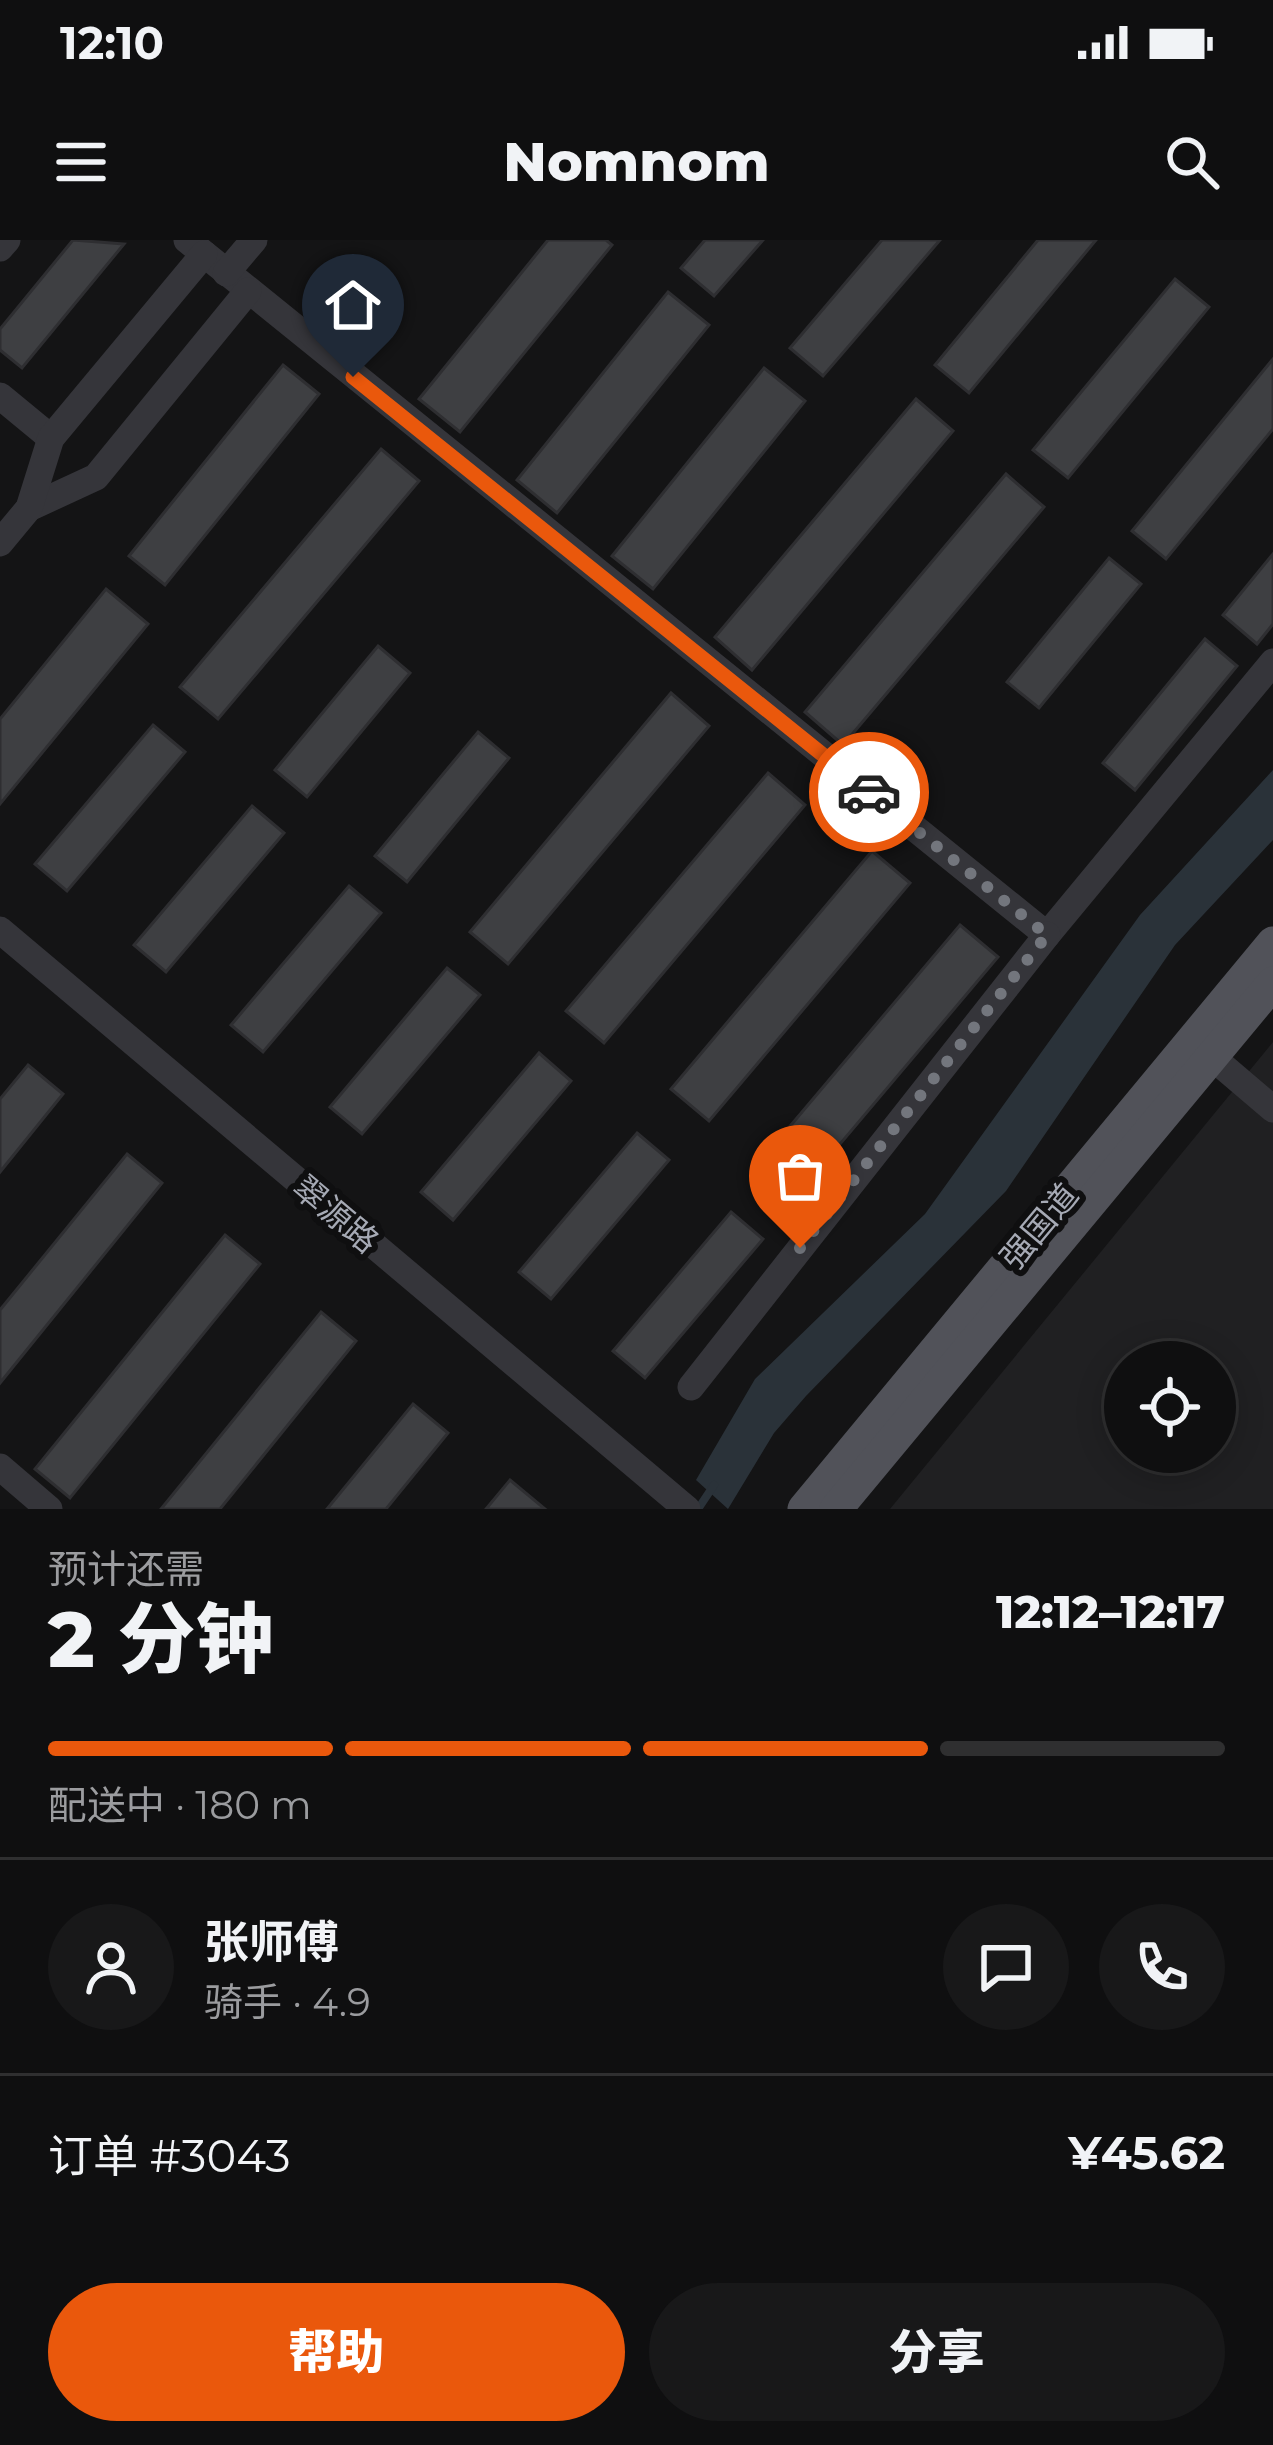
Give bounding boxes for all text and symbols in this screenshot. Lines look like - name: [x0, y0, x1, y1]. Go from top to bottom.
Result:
- text: 12:10: [60, 15, 164, 70]
- icon: menu: [48, 129, 114, 195]
- text: Nomnom: [503, 129, 770, 195]
- icon: search: [1159, 129, 1225, 195]
- pin: [302, 254, 404, 377]
- icon: home: [320, 272, 386, 338]
- courier: [809, 732, 929, 852]
- icon: car: [836, 759, 902, 825]
- pin: [749, 1125, 851, 1248]
- icon: bag: [767, 1143, 833, 1209]
- street label: 翠源路: [285, 1167, 387, 1261]
- street label: 强国道: [992, 1175, 1086, 1277]
- map controls: [1104, 1341, 1236, 1473]
- button: locate: [1104, 1341, 1236, 1473]
- text: 预计还需: [48, 1545, 204, 1593]
- text: 12:12–12:17: [996, 1584, 1225, 1639]
- text: 2 分钟: [48, 1591, 273, 1687]
- text: 配送中 · 180 m: [48, 1781, 312, 1829]
- button: person: [48, 1904, 174, 2030]
- button: chat: [943, 1904, 1069, 2030]
- button: phone: [1099, 1904, 1225, 2030]
- text: 张师傅: [204, 1914, 339, 1969]
- text: 骑手 · 4.9: [204, 1978, 371, 2026]
- text: ¥45.62: [1068, 2125, 1225, 2180]
- text: 订单 #3043: [48, 2128, 291, 2183]
- button: 帮助: [48, 2283, 625, 2421]
- button: 分享: [649, 2283, 1225, 2421]

